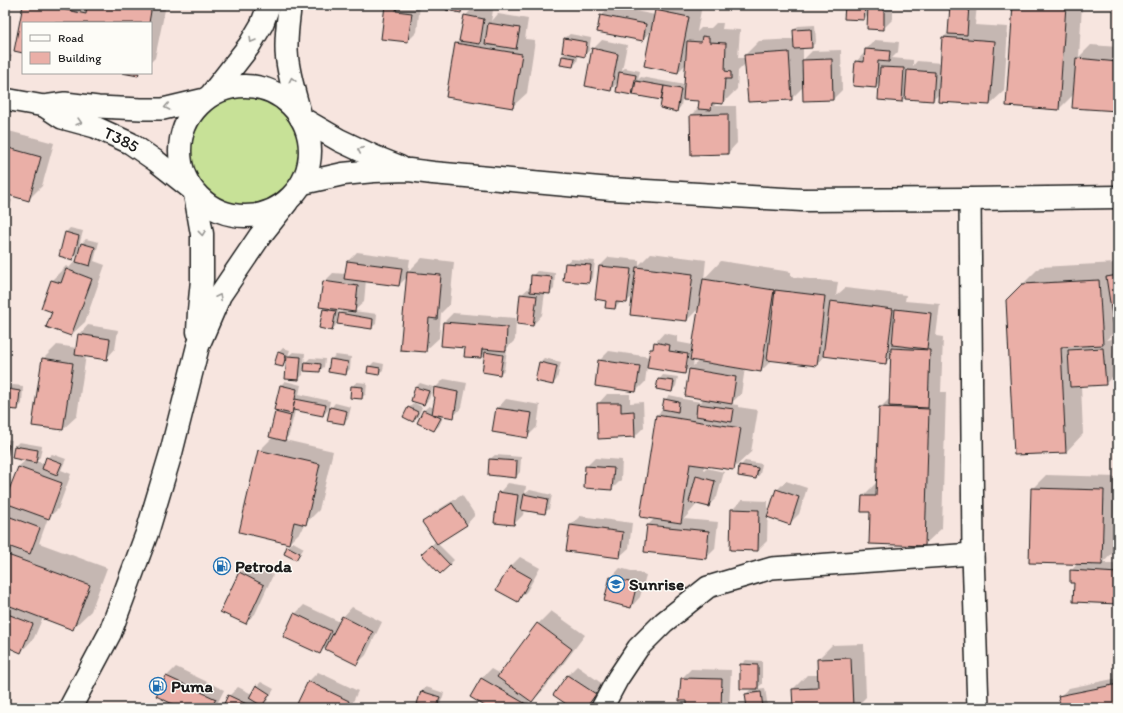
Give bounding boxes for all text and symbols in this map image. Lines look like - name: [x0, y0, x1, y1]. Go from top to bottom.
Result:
- legend: [22, 22, 152, 74]
- text: Road: [58, 31, 84, 45]
- one-way arrow: [250, 36, 257, 43]
- text: Building: [58, 51, 102, 65]
- one-way arrow: [288, 77, 296, 83]
- one-way arrow: [164, 103, 171, 111]
- one-way arrow: [76, 118, 82, 126]
- street label: T385: [101, 122, 143, 157]
- one-way arrow: [357, 147, 364, 155]
- one-way arrow: [197, 230, 206, 236]
- one-way arrow: [214, 294, 222, 301]
- fuel station icon: Petroda: [212, 556, 232, 576]
- place label: Petroda: [235, 556, 292, 576]
- school or university icon: Sunrise: [606, 574, 626, 594]
- place label: Sunrise: [629, 574, 684, 594]
- fuel station icon: Puma: [148, 676, 168, 696]
- place label: Puma: [171, 676, 213, 696]

